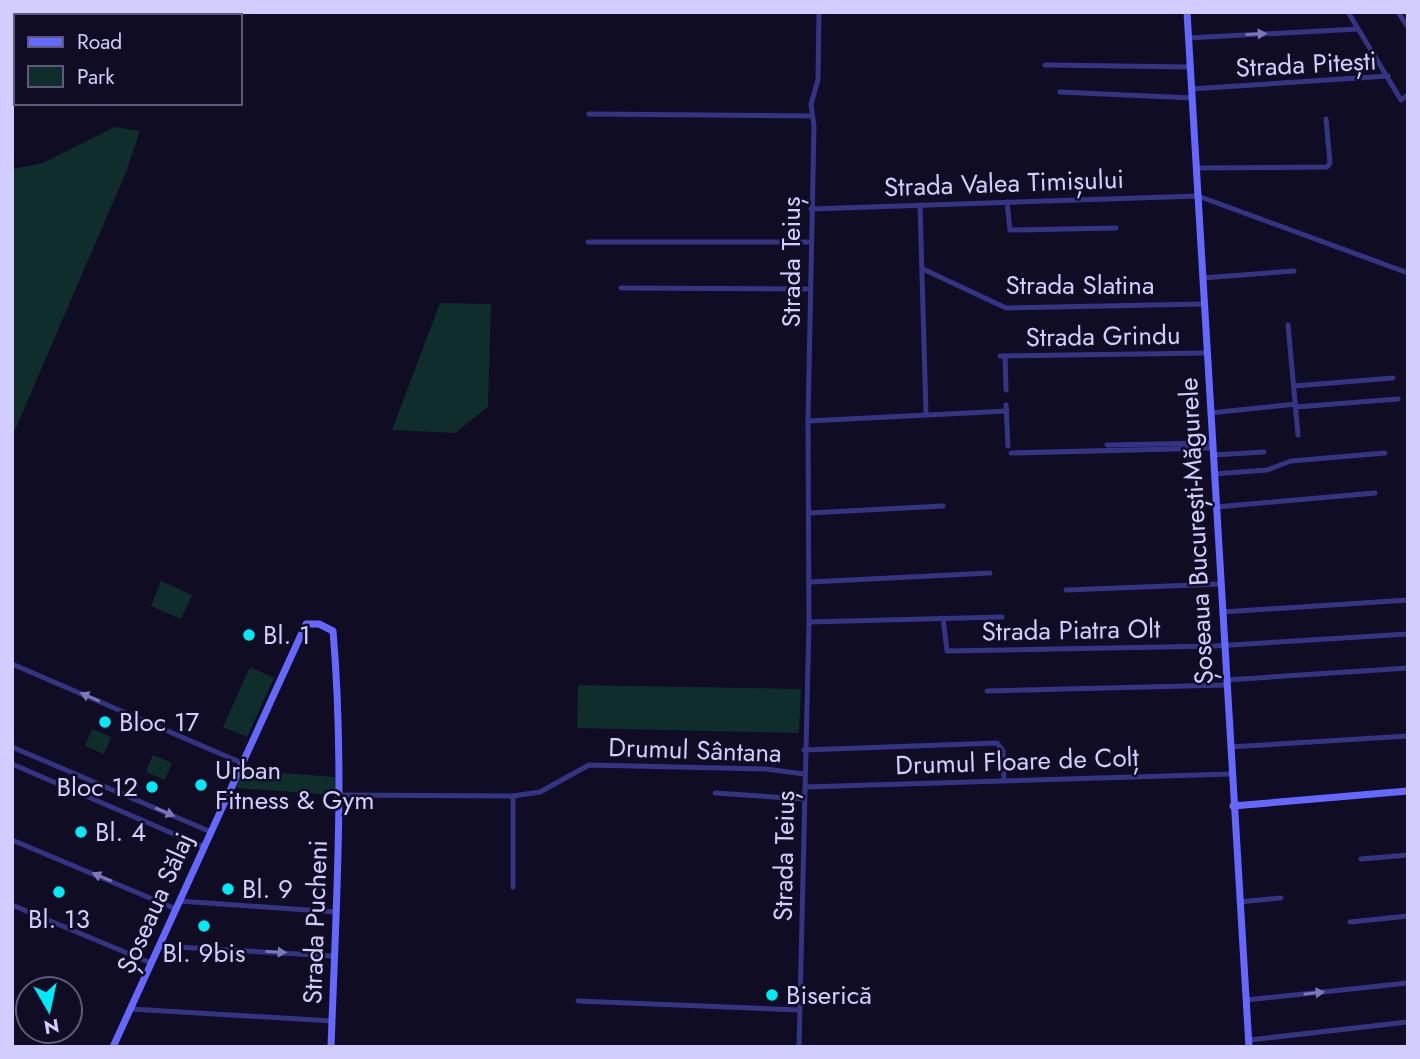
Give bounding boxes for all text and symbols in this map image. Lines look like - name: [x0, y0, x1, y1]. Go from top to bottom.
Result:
- legend: [14, 14, 242, 105]
- text: Road: [77, 27, 122, 57]
- one-way arrow: [1246, 28, 1268, 39]
- street label: Strada Pitești: [1235, 41, 1377, 87]
- text: Park: [77, 62, 115, 92]
- street label: Strada Valea Timișului: [883, 160, 1125, 206]
- street label: Strada Teiuș: [772, 197, 810, 327]
- street label: Strada Slatina: [1006, 266, 1154, 304]
- street label: Strada Grindu: [1025, 316, 1181, 356]
- street label: Șoseaua București-Măgurele: [1169, 377, 1223, 685]
- street label: Strada Piatra Olt: [981, 609, 1161, 651]
- place label: Bl. 1: [263, 616, 311, 654]
- marker: Bl. 1: [241, 627, 257, 643]
- one-way arrow: [79, 692, 100, 703]
- place label: Bloc 17: [119, 703, 200, 741]
- marker: Bloc 17: [97, 714, 113, 730]
- street label: Drumul Sântana: [608, 728, 782, 772]
- street label: Drumul Floare de Colț: [895, 738, 1140, 784]
- place label: Urban Fitness & Gym: [215, 751, 374, 819]
- place label: Bloc 12: [57, 768, 138, 806]
- marker: Urban Fitness & Gym: [193, 777, 209, 793]
- marker: Bloc 12: [144, 779, 160, 795]
- street label: Strada Teiuș: [764, 790, 804, 922]
- one-way arrow: [155, 807, 176, 818]
- place label: Bl. 4: [95, 813, 146, 851]
- marker: Bl. 4: [73, 824, 89, 840]
- street label: Șoseaua Sălaj: [107, 826, 203, 980]
- street label: Strada Pucheni: [293, 839, 337, 1005]
- place label: Bl. 9: [242, 870, 293, 908]
- one-way arrow: [91, 872, 112, 883]
- marker: Bl. 9: [220, 881, 236, 897]
- marker: Bl. 13: [51, 884, 67, 900]
- place label: Bl. 13: [28, 900, 90, 938]
- marker: Bl. 9bis: [196, 918, 212, 934]
- place label: Bl. 9bis: [162, 934, 246, 972]
- one-way arrow: [266, 947, 288, 958]
- north arrow: [14, 975, 84, 1045]
- place label: Biserică: [786, 976, 872, 1014]
- marker: Biserică: [764, 987, 780, 1003]
- one-way arrow: [1303, 987, 1325, 998]
- text: N: [42, 1012, 61, 1041]

